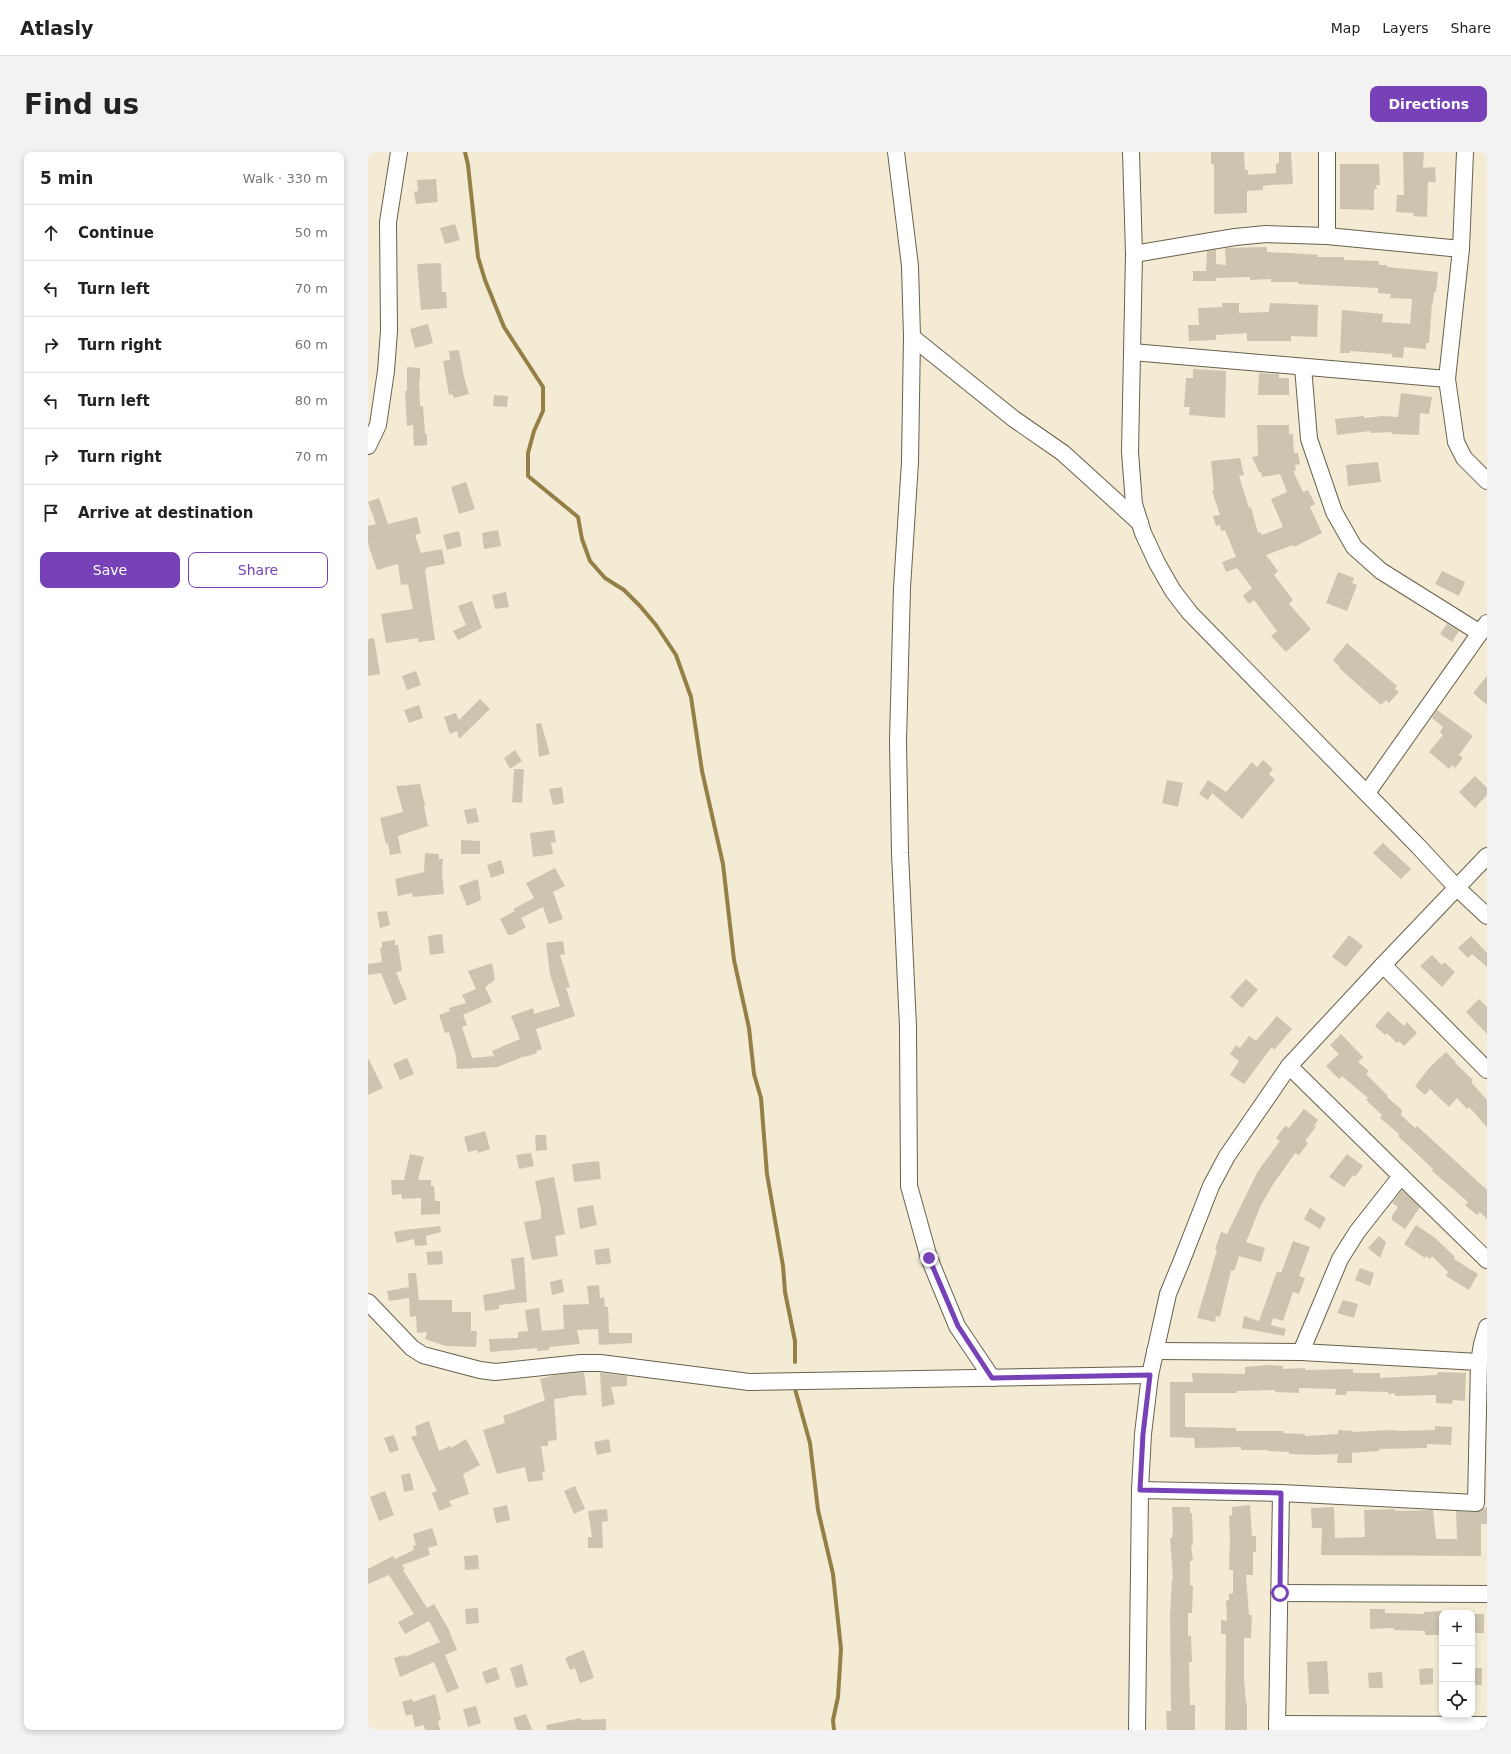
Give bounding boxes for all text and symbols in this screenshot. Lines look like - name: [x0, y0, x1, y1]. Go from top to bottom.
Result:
- text: Atlasly: [20, 17, 93, 39]
- text: Map: [1331, 20, 1360, 36]
- text: Layers: [1382, 20, 1429, 36]
- text: Share: [1451, 20, 1491, 36]
- button: Directions: [1370, 86, 1487, 122]
- text: Find us: [24, 88, 139, 121]
- text: 5 min: [40, 168, 93, 188]
- text: Walk · 330 m: [243, 171, 328, 186]
- icon: ahead: [40, 222, 62, 244]
- text: Continue: [78, 224, 154, 242]
- text: 50 m: [295, 225, 328, 240]
- icon: left: [40, 278, 62, 300]
- text: Turn left: [78, 280, 150, 298]
- text: 70 m: [295, 281, 328, 296]
- icon: right: [40, 334, 62, 356]
- text: Turn right: [78, 336, 162, 354]
- text: 60 m: [295, 337, 328, 352]
- icon: left: [40, 390, 62, 412]
- text: Turn left: [78, 392, 150, 410]
- text: 80 m: [295, 393, 328, 408]
- icon: right: [40, 446, 62, 468]
- text: Turn right: [78, 448, 162, 466]
- text: 70 m: [295, 449, 328, 464]
- icon: arrive: [40, 502, 62, 524]
- text: Arrive at destination: [78, 504, 253, 522]
- button: Save: [40, 552, 180, 588]
- button: Share: [188, 552, 328, 588]
- route end: [920, 1249, 938, 1267]
- route start: [1271, 1584, 1289, 1602]
- map controls: [1439, 1610, 1475, 1718]
- button: +: [1439, 1610, 1475, 1646]
- button: −: [1439, 1646, 1475, 1682]
- button: locate: [1439, 1682, 1475, 1718]

